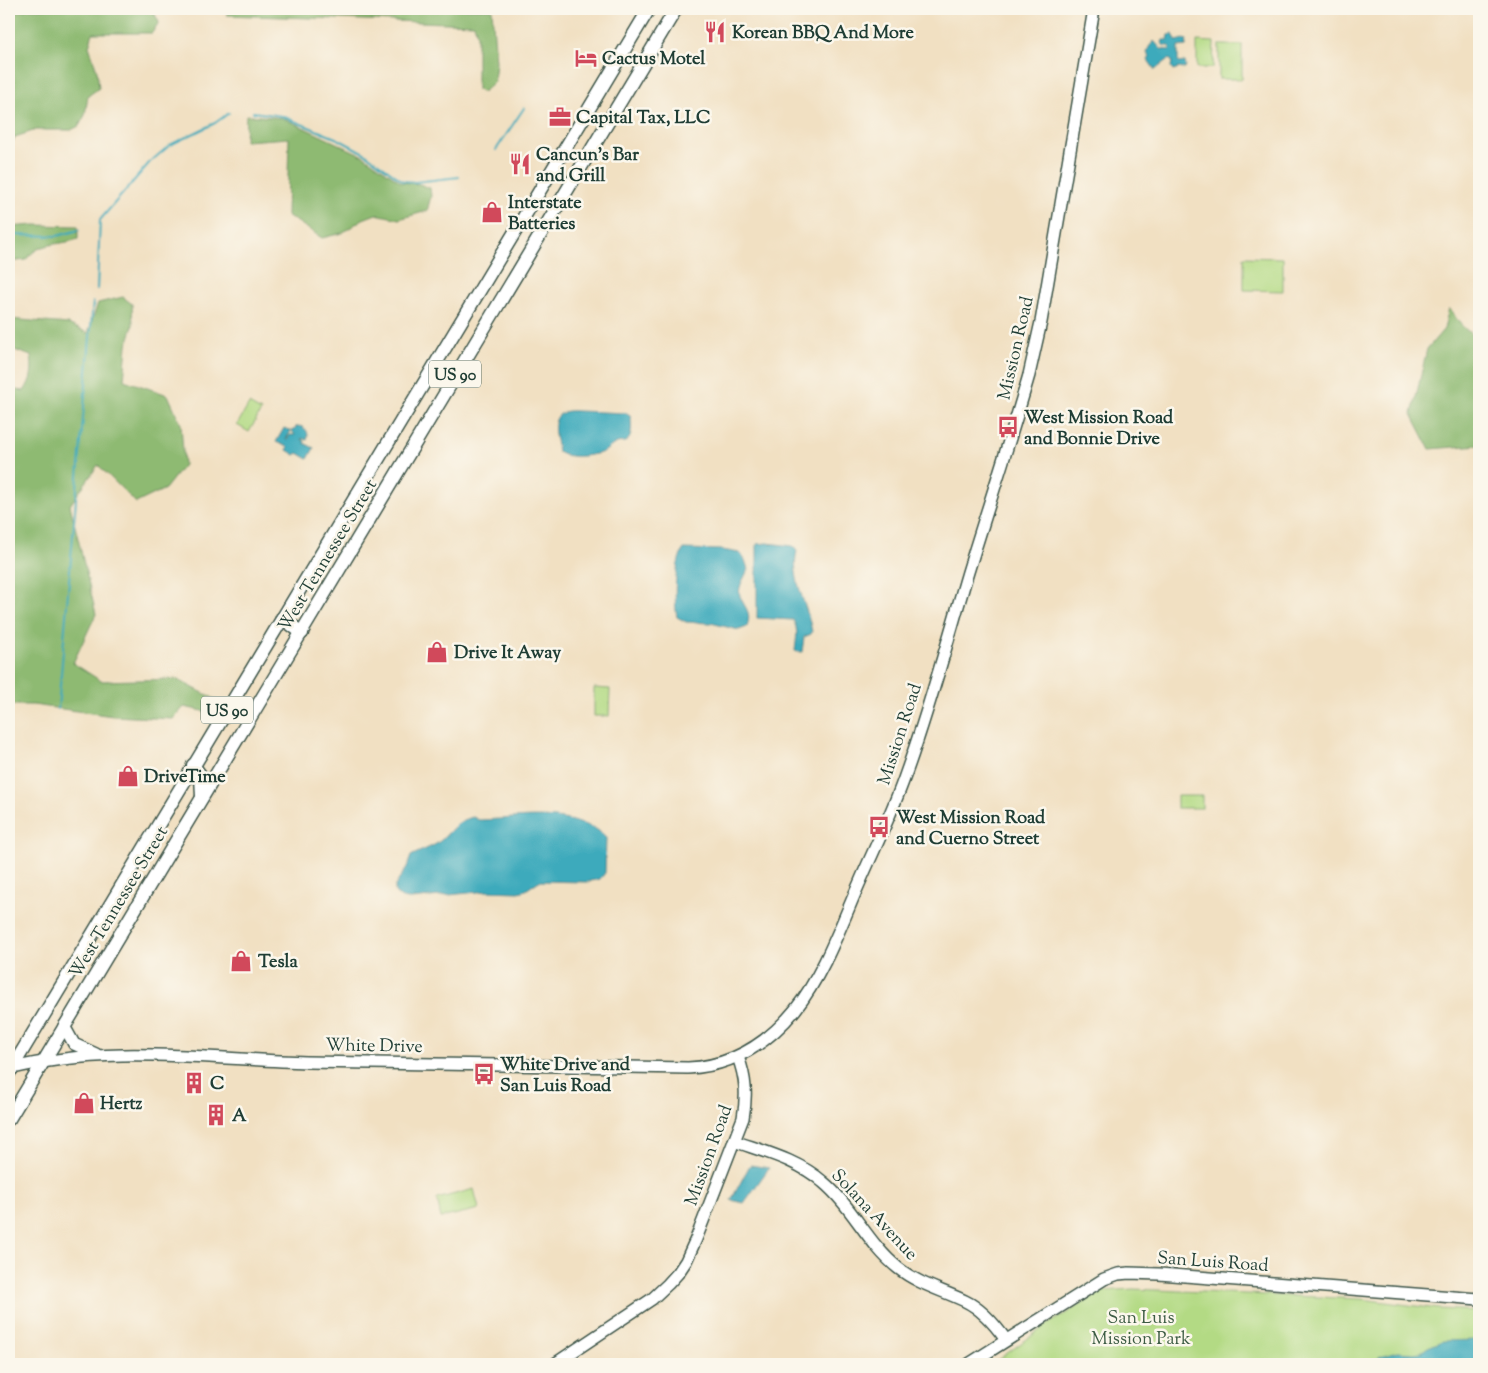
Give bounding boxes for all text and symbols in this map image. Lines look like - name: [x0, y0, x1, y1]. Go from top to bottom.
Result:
- restaurant icon: Korean BBQ And More: [702, 19, 728, 45]
- place label: Korean BBQ And More: [732, 21, 915, 47]
- hotel icon: Cactus Motel: [573, 45, 599, 71]
- place label: Cactus Motel: [602, 47, 706, 73]
- office icon: Capital Tax, LLC: [547, 104, 573, 130]
- place label: Capital Tax, LLC: [576, 106, 711, 132]
- place label: Cancun's Bar and Grill: [536, 143, 639, 190]
- restaurant icon: Cancun's Bar and Grill: [507, 151, 533, 177]
- place label: Interstate Batteries: [508, 191, 582, 238]
- shop icon: Interstate Batteries: [479, 199, 505, 225]
- street label: Mission Road: [992, 294, 1041, 403]
- road number: US 90: [429, 360, 481, 388]
- place label: West Mission Road and Bonnie Drive: [1024, 406, 1174, 453]
- bus stop icon: West Mission Road and Bonnie Drive: [995, 414, 1021, 440]
- street label: West Tennessee Street: [273, 475, 385, 637]
- shop icon: Drive It Away: [424, 639, 450, 665]
- place label: Drive It Away: [454, 641, 561, 667]
- street label: Mission Road: [872, 680, 930, 789]
- road number: US 90: [201, 696, 253, 724]
- shop icon: DriveTime: [115, 763, 141, 789]
- place label: DriveTime: [144, 765, 226, 791]
- place label: West Mission Road and Cuerno Street: [896, 806, 1046, 853]
- bus stop icon: West Mission Road and Cuerno Street: [866, 814, 892, 840]
- street label: West Tennessee Street: [64, 822, 176, 984]
- shop icon: Tesla: [228, 948, 254, 974]
- place label: Tesla: [258, 950, 299, 976]
- street label: White Drive: [325, 1033, 423, 1061]
- place label: White Drive and San Luis Road: [500, 1053, 631, 1100]
- bus stop icon: White Drive and San Luis Road: [471, 1061, 497, 1087]
- building icon: C: [181, 1070, 207, 1096]
- place label: C: [210, 1072, 225, 1098]
- shop icon: Hertz: [71, 1090, 97, 1116]
- place label: Hertz: [100, 1092, 143, 1118]
- building icon: A: [203, 1102, 229, 1128]
- street label: Mission Road: [680, 1102, 740, 1210]
- place label: A: [232, 1104, 247, 1130]
- street label: Solana Avenue: [824, 1164, 923, 1267]
- street label: San Luis Road: [1156, 1246, 1269, 1280]
- park label: San Luis Mission Park: [1091, 1306, 1191, 1353]

